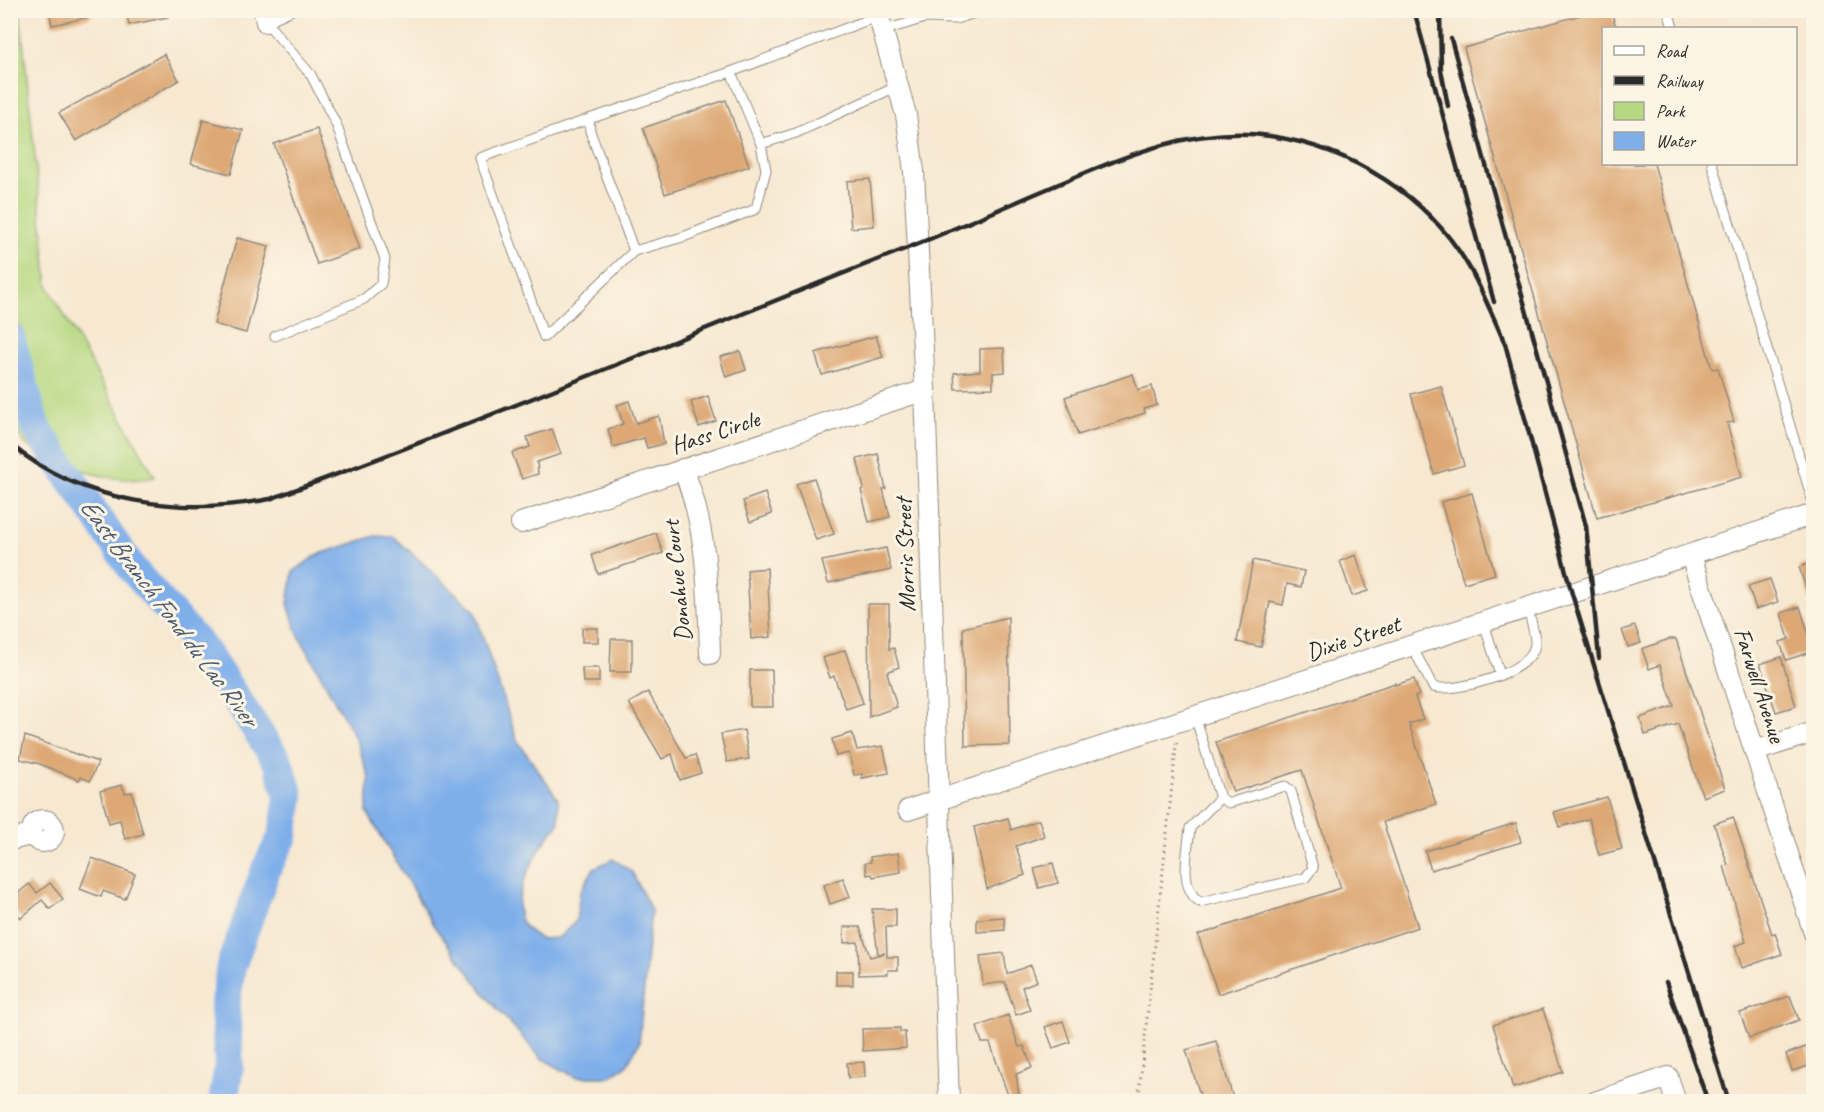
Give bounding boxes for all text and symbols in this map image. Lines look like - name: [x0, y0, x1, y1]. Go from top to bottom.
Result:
- legend: [1602, 27, 1797, 165]
- text: Road: [1656, 40, 1689, 62]
- text: Railway: [1656, 70, 1704, 92]
- text: Park: [1656, 100, 1686, 122]
- text: Water: [1656, 130, 1697, 152]
- street label: Hass Circle: [667, 403, 765, 460]
- water label: East Branch Fond du Lac River: [72, 491, 268, 736]
- street label: Morris Street: [888, 495, 922, 612]
- street label: Donahue Court: [656, 517, 698, 643]
- street label: Dixie Street: [1302, 608, 1406, 667]
- street label: Farwell Avenue: [1727, 624, 1793, 748]

